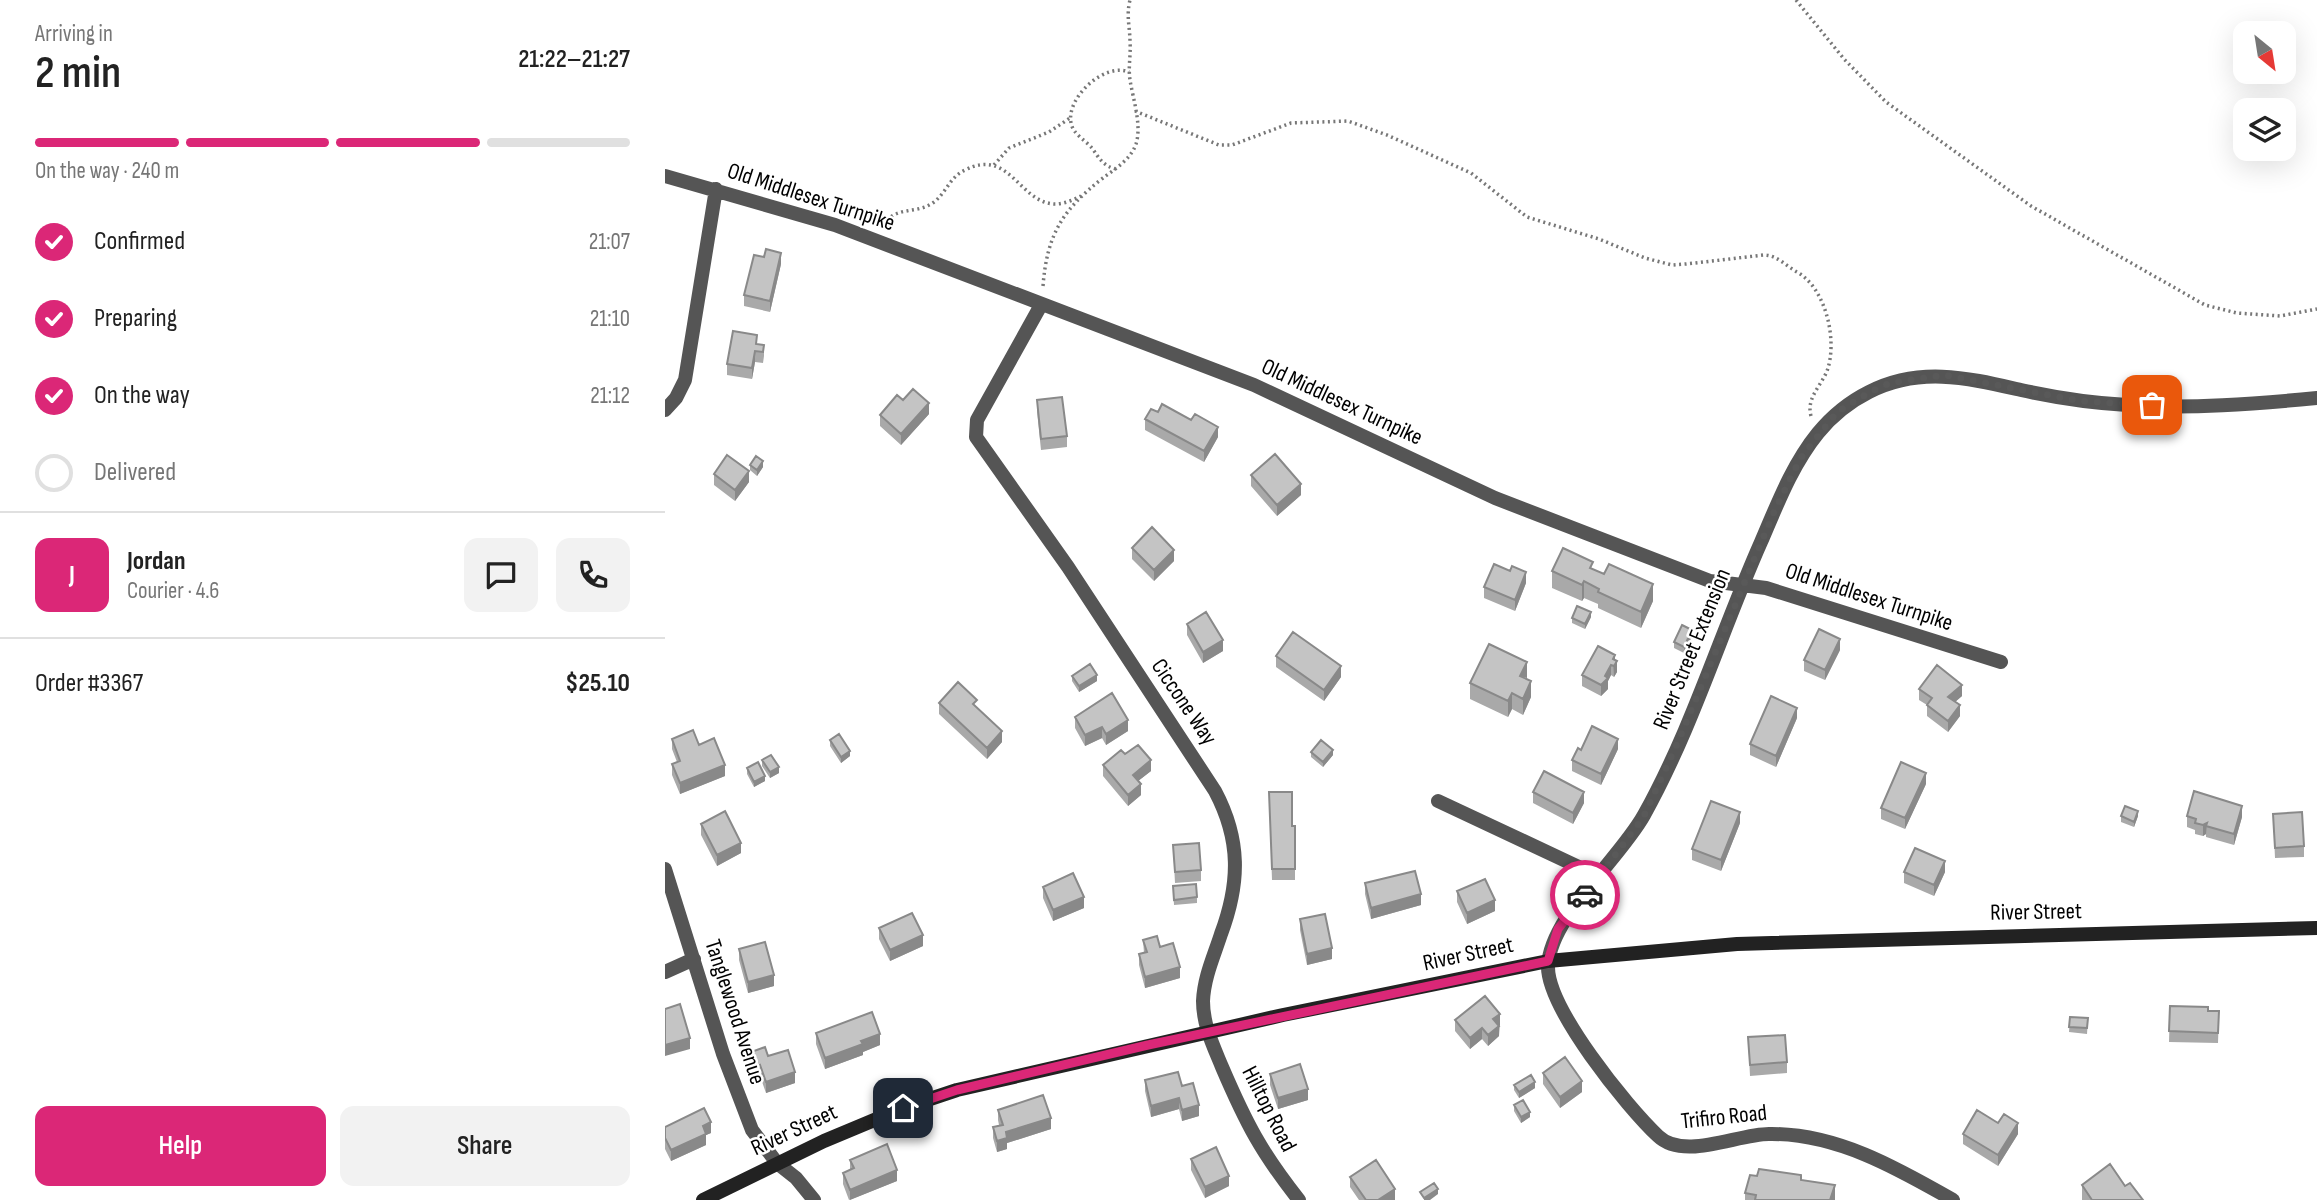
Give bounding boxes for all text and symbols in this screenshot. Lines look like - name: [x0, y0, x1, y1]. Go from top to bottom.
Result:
- text: Arriving in: [35, 20, 113, 48]
- north arrow: [2233, 21, 2296, 84]
- map controls: [2233, 21, 2296, 161]
- text: 21:22–21:27: [518, 44, 630, 75]
- text: 2 min: [35, 46, 121, 101]
- button: layers: [2233, 98, 2296, 161]
- text: On the way · 240 m: [35, 157, 179, 185]
- street label: Old Middlesex Turnpike: [724, 157, 898, 237]
- icon: check: [35, 223, 73, 261]
- text: Confirmed: [94, 226, 185, 257]
- text: 21:07: [589, 228, 630, 256]
- icon: check: [35, 300, 73, 338]
- text: Preparing: [94, 303, 177, 334]
- text: 21:10: [590, 305, 630, 333]
- street label: Old Middlesex Turnpike: [1257, 352, 1427, 452]
- pin: [2122, 375, 2182, 435]
- icon: check: [35, 377, 73, 415]
- text: On the way: [94, 380, 190, 411]
- text: 21:12: [590, 382, 630, 410]
- icon: bag: [2133, 386, 2171, 424]
- text: Delivered: [94, 457, 176, 488]
- button: chat: [464, 538, 538, 612]
- button: phone: [556, 538, 630, 612]
- text: Jordan: [127, 546, 185, 577]
- street label: Old Middlesex Turnpike: [1782, 557, 1956, 637]
- text: J: [69, 560, 75, 591]
- street label: River Street Extension: [1647, 564, 1737, 734]
- text: Courier · 4.6: [127, 577, 219, 605]
- street label: Ciccone Way: [1145, 654, 1223, 750]
- text: Order #3367: [35, 668, 143, 699]
- text: $25.10: [565, 668, 630, 699]
- courier: [1550, 860, 1620, 930]
- icon: car: [1566, 876, 1604, 914]
- street label: River Street: [1990, 897, 2082, 927]
- street label: River Street: [1420, 931, 1516, 977]
- street label: Tanglewood Avenue: [698, 936, 772, 1088]
- street label: Hilltop Road: [1236, 1061, 1302, 1157]
- pin: [873, 1078, 933, 1138]
- icon: home: [884, 1089, 922, 1127]
- street label: River Street: [747, 1098, 841, 1162]
- street label: Trifiro Road: [1680, 1099, 1768, 1135]
- button: Help: [35, 1106, 326, 1186]
- button: Share: [340, 1106, 630, 1186]

